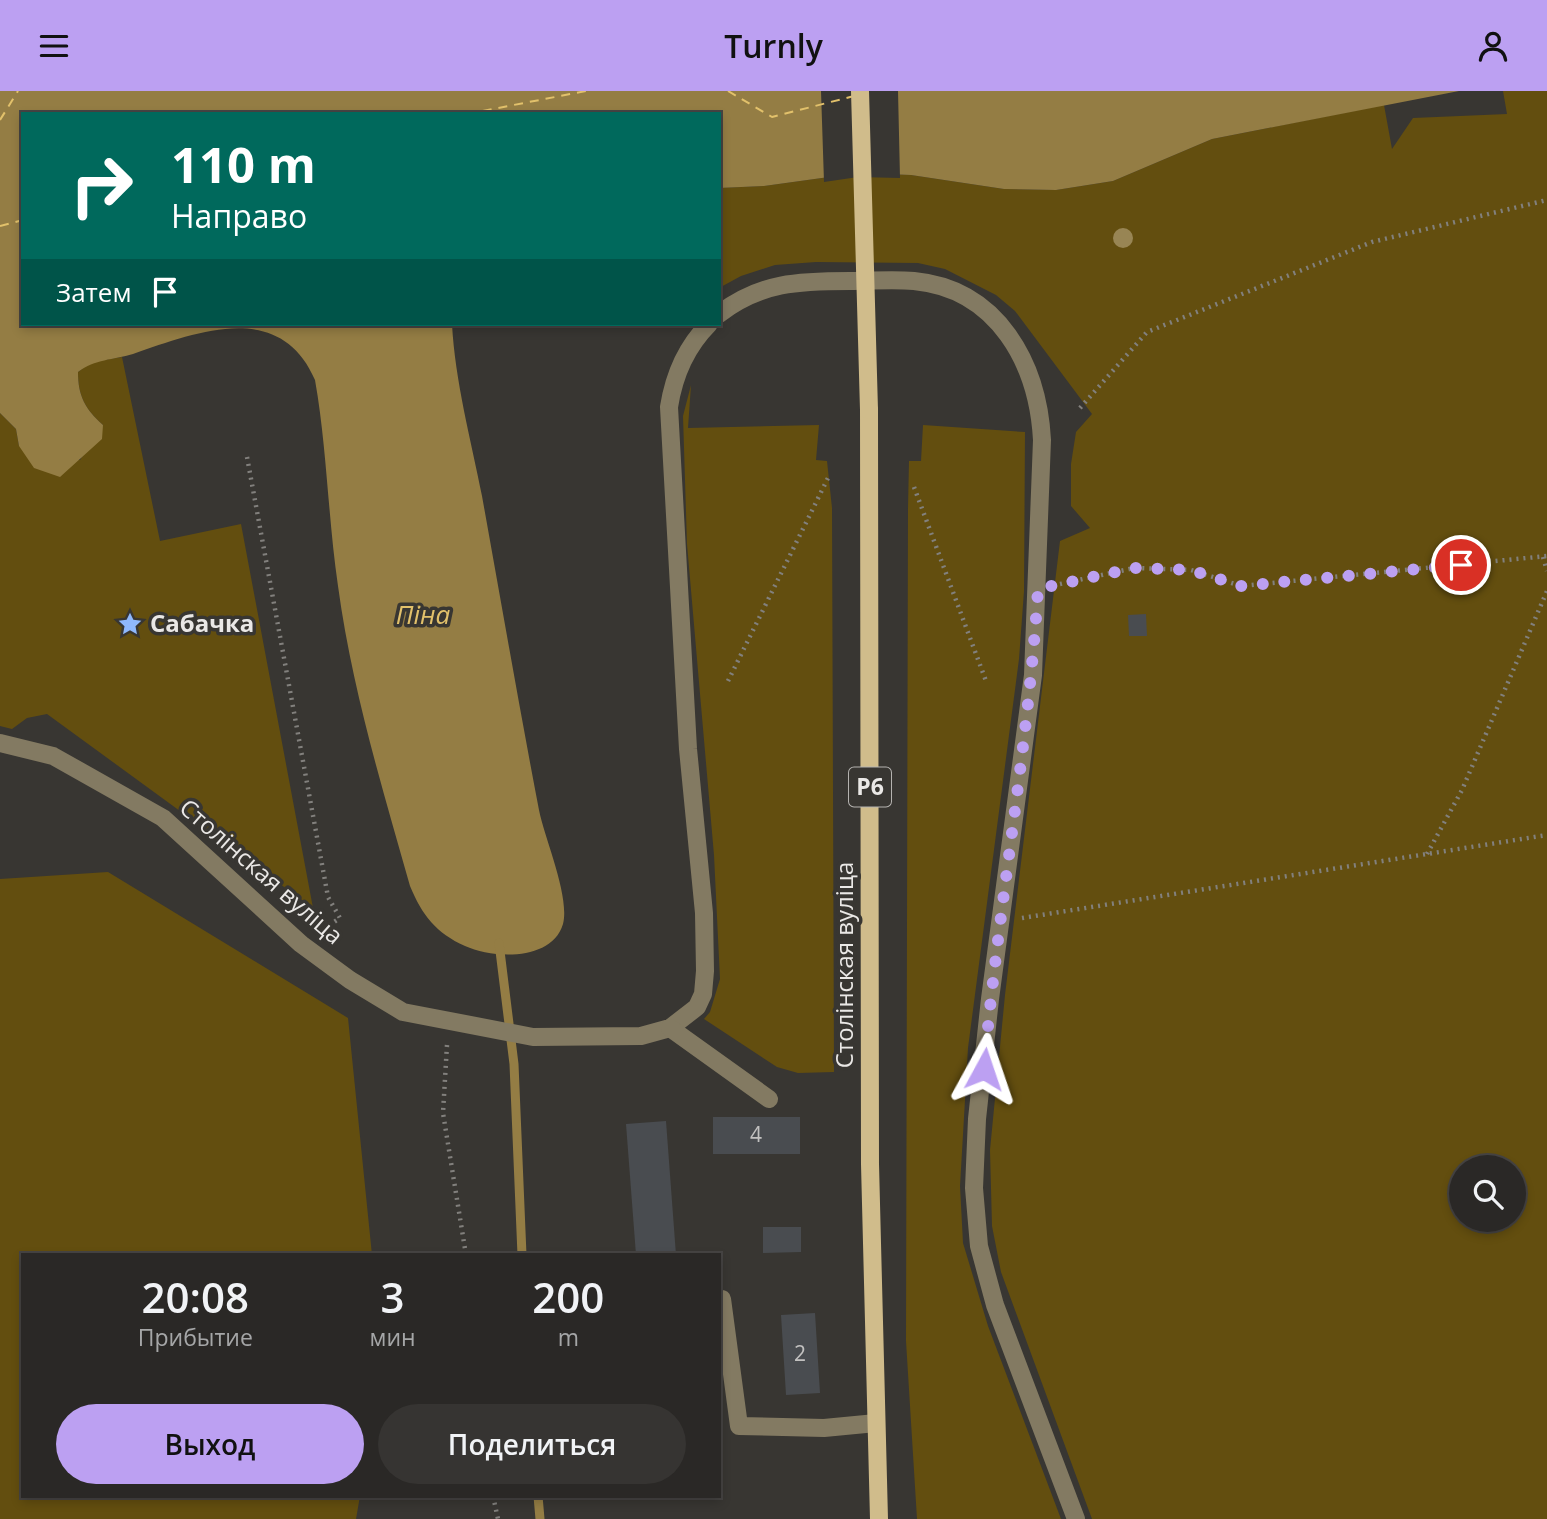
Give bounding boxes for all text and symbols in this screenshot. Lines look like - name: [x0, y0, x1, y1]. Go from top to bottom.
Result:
- text: Turnly: [724, 24, 823, 67]
- icon: menu: [35, 27, 73, 65]
- icon: person: [1474, 27, 1512, 65]
- text: 110 m: [171, 131, 316, 197]
- icon: right: [56, 140, 147, 231]
- text: Направо: [171, 194, 307, 237]
- icon: arrive: [146, 273, 184, 311]
- text: Затем: [56, 274, 132, 310]
- pin: [1431, 535, 1491, 595]
- icon: arrive: [1442, 546, 1480, 584]
- water label: Піна: [396, 596, 451, 632]
- place label: Сабачка: [150, 606, 254, 639]
- place icon: Сабачка: [116, 610, 144, 638]
- road number: Р6: [849, 767, 891, 807]
- street label: Столінская вуліца: [173, 791, 351, 951]
- street label: Столінская вуліца: [827, 862, 860, 1068]
- position arrow: [947, 1032, 1021, 1106]
- house number: 4: [750, 1120, 762, 1148]
- map controls: [1449, 1155, 1526, 1232]
- button: search: [1449, 1155, 1526, 1232]
- text: 20:08: [141, 1268, 249, 1325]
- text: 3: [381, 1268, 405, 1325]
- text: 200: [532, 1268, 604, 1325]
- text: Прибытие: [138, 1321, 253, 1353]
- text: мин: [370, 1321, 416, 1353]
- text: m: [558, 1321, 579, 1353]
- house number: 2: [794, 1339, 806, 1367]
- button: Выход: [56, 1404, 364, 1484]
- button: Поделиться: [378, 1404, 686, 1484]

